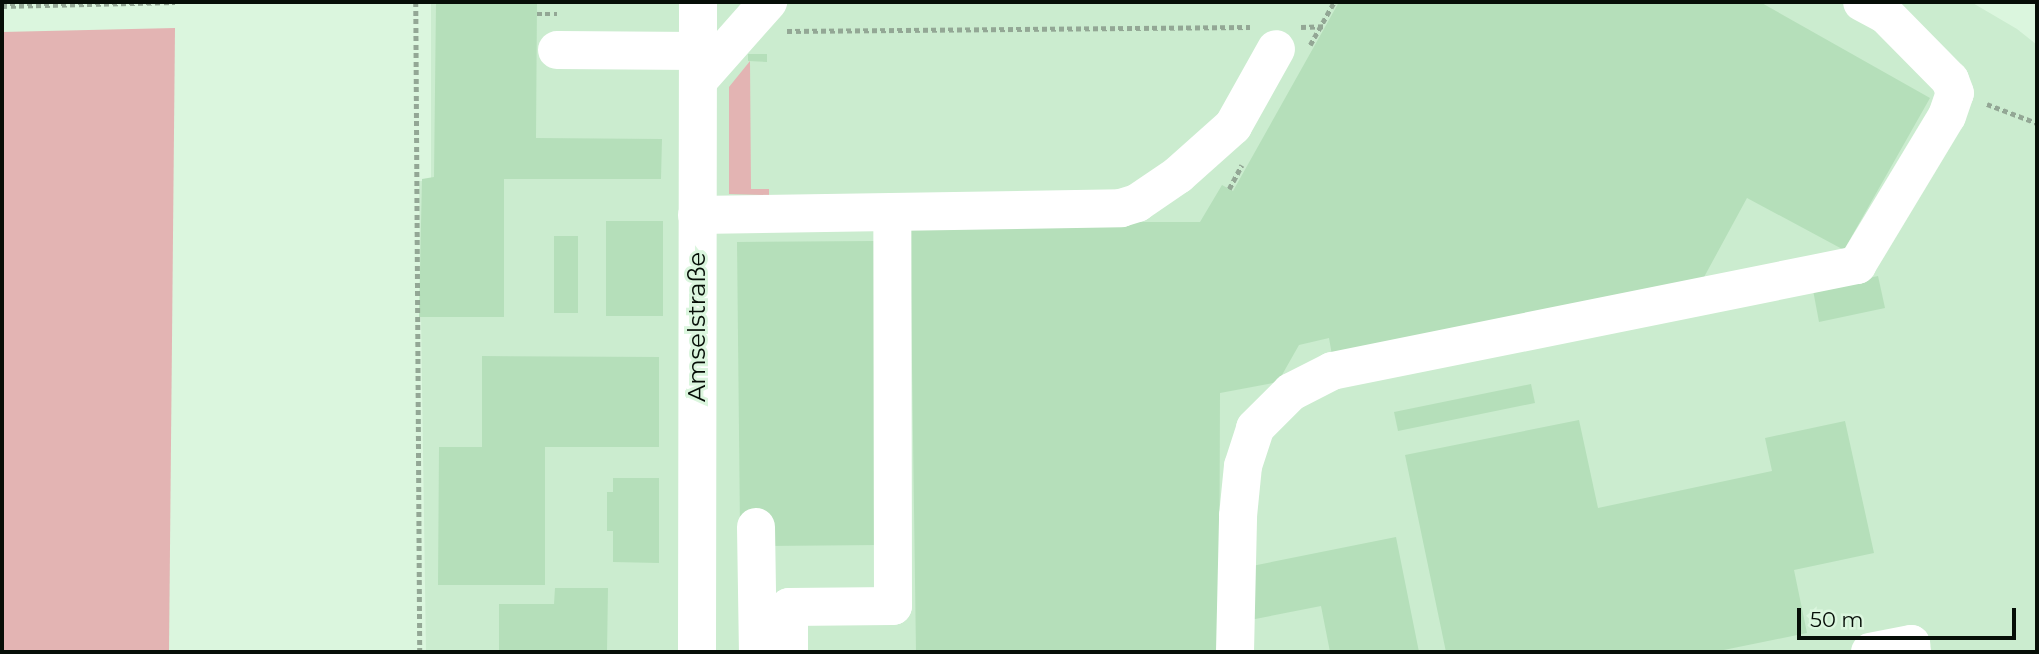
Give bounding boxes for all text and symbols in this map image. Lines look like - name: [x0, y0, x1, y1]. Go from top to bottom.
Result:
- street label: Amselstraße: [683, 252, 711, 402]
- scale bar: [1801, 594, 2020, 638]
- text: 50 m: [1810, 607, 1864, 632]

